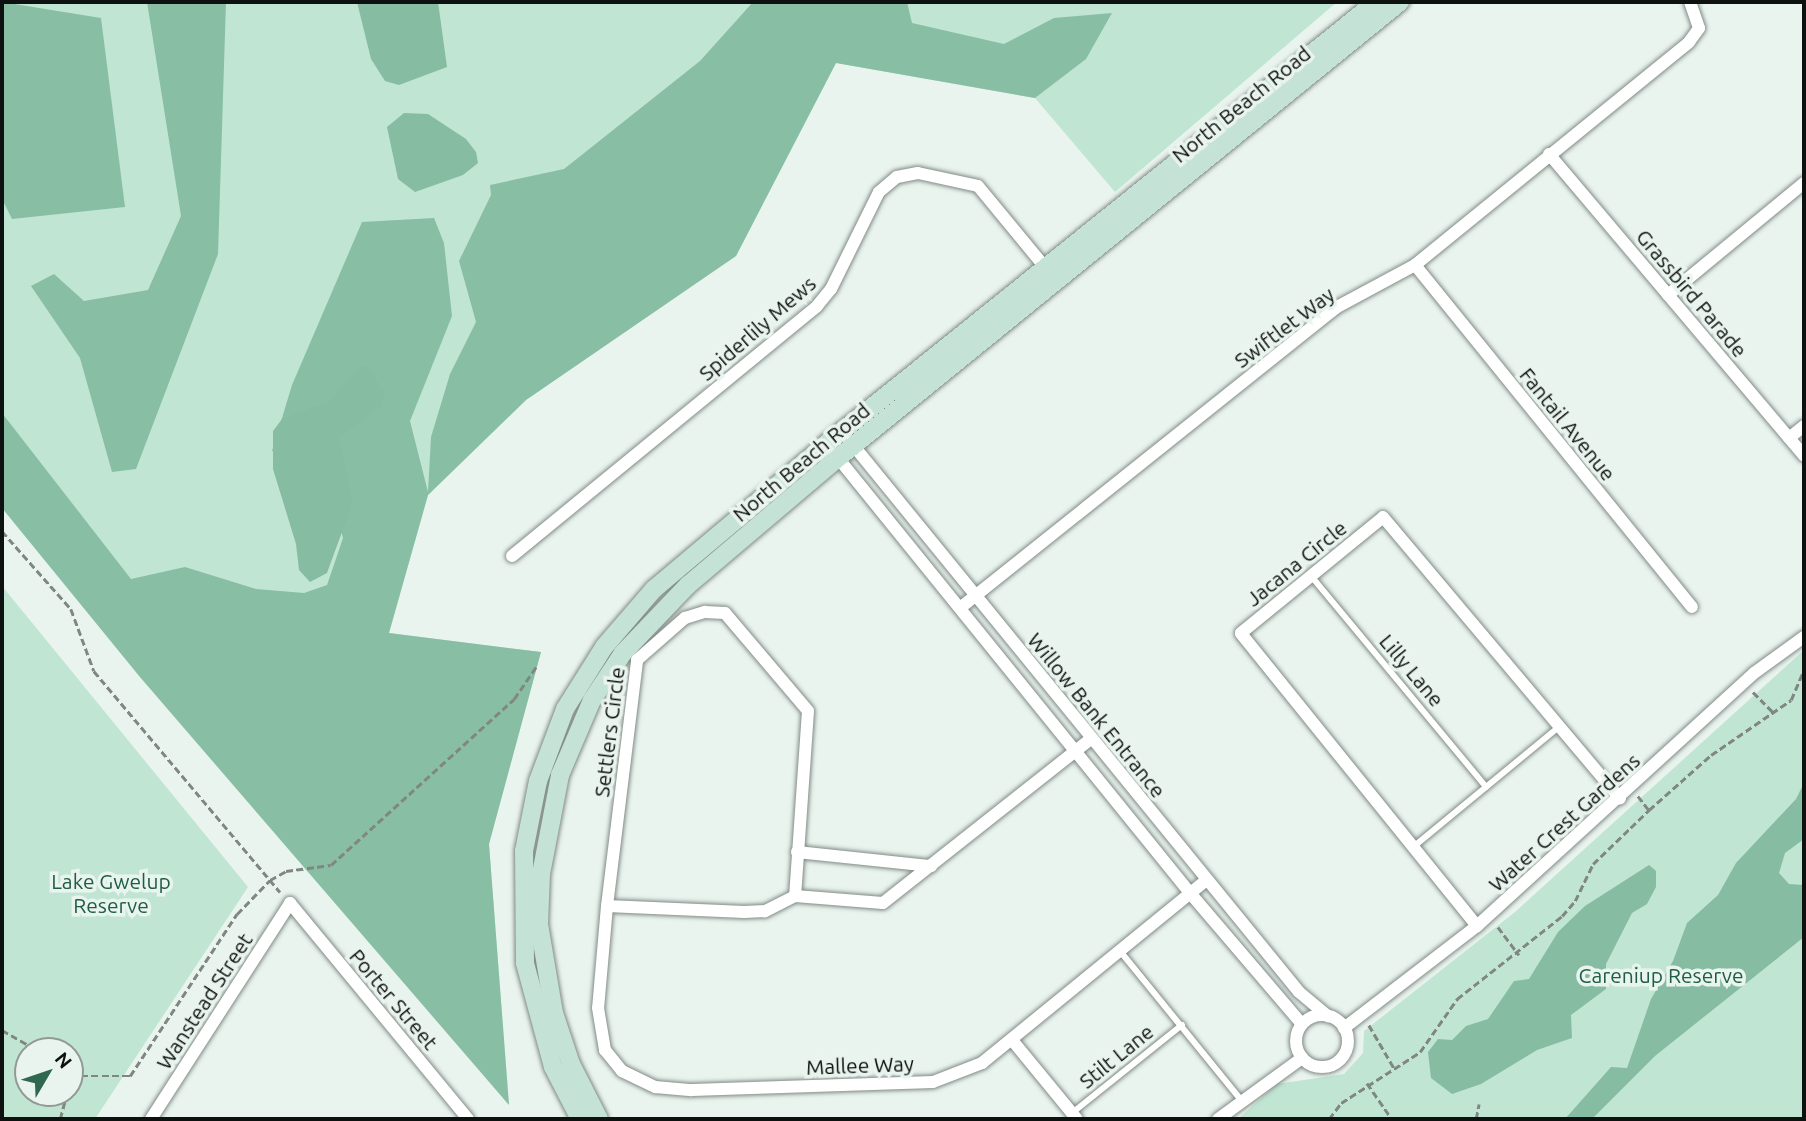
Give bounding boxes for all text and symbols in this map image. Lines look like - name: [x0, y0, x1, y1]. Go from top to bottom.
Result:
- street label: North Beach Road: [1167, 40, 1315, 168]
- street label: Grassbird Parade: [1631, 224, 1753, 362]
- street label: Spiderlily Mews: [693, 270, 821, 386]
- street label: Swiftlet Way: [1229, 281, 1339, 373]
- street label: Fantail Avenue: [1515, 362, 1621, 486]
- street label: North Beach Road: [727, 397, 875, 527]
- street label: Jacana Circle: [1241, 515, 1351, 611]
- street label: Willow Bank Entrance: [1023, 627, 1171, 803]
- street label: Lilly Lane: [1374, 629, 1450, 711]
- street label: Settlers Circle: [589, 666, 629, 798]
- street label: Water Crest Gardens: [1483, 748, 1645, 896]
- park label: Lake Gwelup Reserve: [51, 868, 171, 918]
- street label: Wanstead Street: [151, 928, 257, 1074]
- street label: Porter Street: [345, 943, 443, 1055]
- park label: Careniup Reserve: [1579, 962, 1743, 988]
- street label: Stilt Lane: [1074, 1019, 1158, 1093]
- north arrow: [14, 1037, 84, 1107]
- text: N: [51, 1048, 77, 1072]
- street label: Mallee Way: [806, 1051, 914, 1079]

